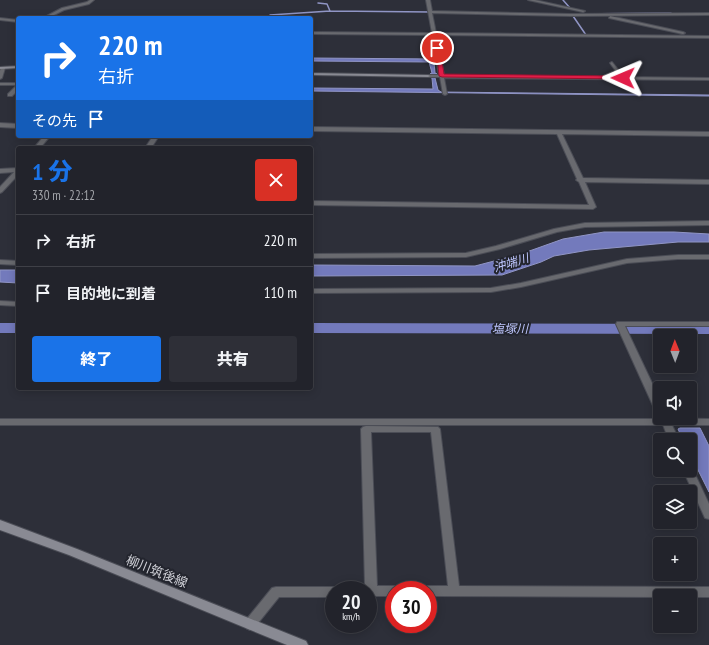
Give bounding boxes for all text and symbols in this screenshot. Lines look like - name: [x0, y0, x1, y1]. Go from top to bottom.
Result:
- text: 220 m: [98, 26, 162, 63]
- pin: [420, 31, 454, 65]
- icon: right: [32, 32, 84, 84]
- icon: arrive: [426, 37, 448, 59]
- position arrow: [602, 57, 644, 99]
- text: 右折: [98, 65, 134, 88]
- icon: arrive: [85, 108, 107, 130]
- text: その先: [32, 111, 77, 130]
- text: 1 分: [32, 156, 72, 187]
- button: close: [255, 159, 297, 201]
- text: 330 m · 22:12: [32, 187, 95, 204]
- icon: right: [32, 230, 54, 252]
- text: 220 m: [264, 231, 297, 250]
- text: 右折: [66, 232, 96, 251]
- water label: 沖端川: [491, 250, 532, 275]
- icon: arrive: [32, 282, 54, 304]
- text: 110 m: [264, 283, 297, 302]
- text: 目的地に到着: [66, 284, 156, 303]
- water label: 塩塚川: [492, 321, 530, 336]
- north arrow: [653, 329, 697, 373]
- map controls: [653, 329, 697, 633]
- button: 終了: [32, 336, 161, 382]
- button: 共有: [169, 336, 297, 382]
- button: sound: [653, 381, 697, 425]
- button: search: [653, 433, 697, 477]
- button: layers: [653, 485, 697, 529]
- button: +: [653, 537, 697, 581]
- street label: 柳川筑後線: [123, 551, 190, 592]
- speed limit sign: 30: [385, 581, 437, 633]
- text: 20: [341, 589, 361, 615]
- button: −: [653, 589, 697, 633]
- text: km/h: [342, 610, 360, 623]

